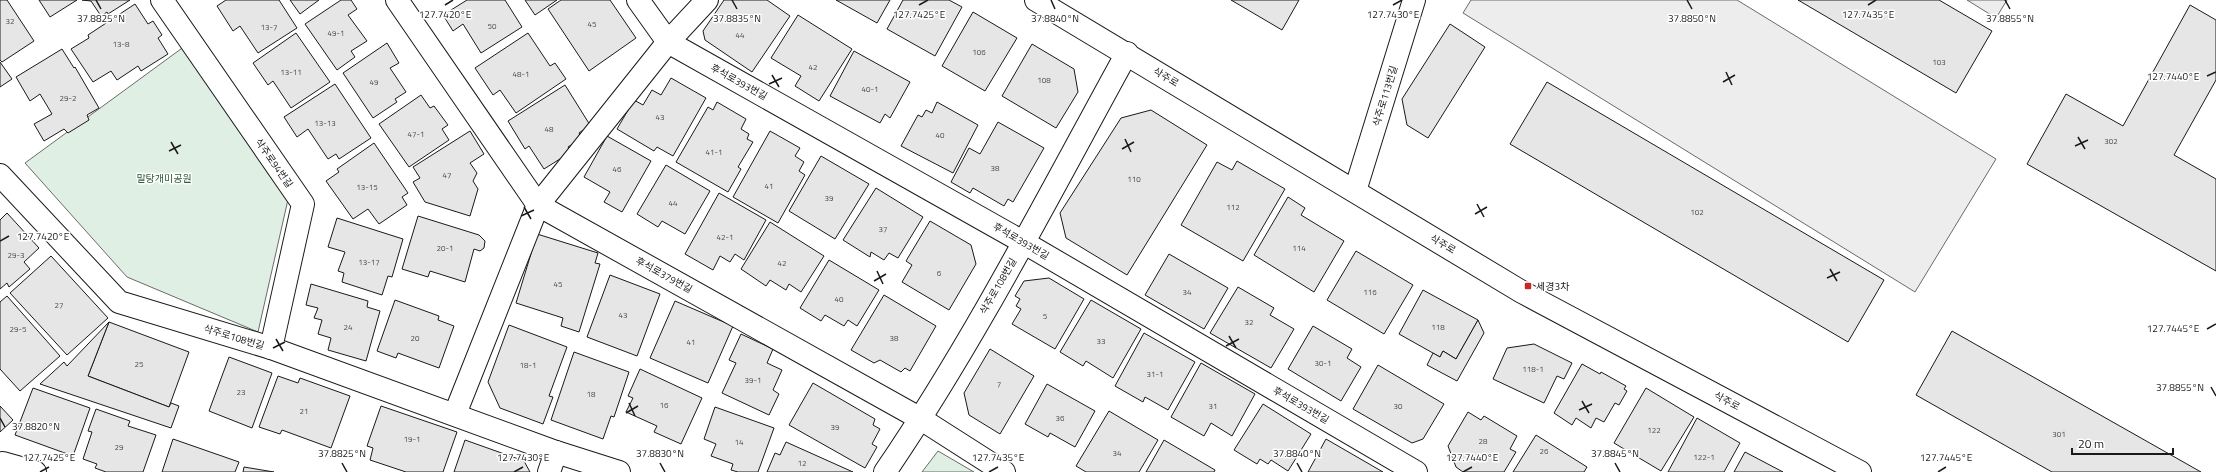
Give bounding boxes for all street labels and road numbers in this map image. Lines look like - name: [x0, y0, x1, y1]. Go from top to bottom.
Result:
- street label: 후석로393번길: [708, 60, 770, 104]
- street label: 삭주로: [1150, 63, 1182, 91]
- street label: 삭주로113번길: [1369, 64, 1401, 128]
- street label: 삭주로94번길: [251, 135, 297, 191]
- street label: 후석로393번길: [990, 219, 1052, 263]
- street label: 삭주로: [1427, 230, 1459, 258]
- street label: 후석로379번길: [633, 253, 695, 297]
- street label: 삭주로108번길: [976, 255, 1020, 317]
- street label: 삭주로108번길: [202, 321, 266, 353]
- street label: 후석로393번길: [1270, 383, 1332, 427]
- street label: 삭주로: [1711, 388, 1743, 414]

